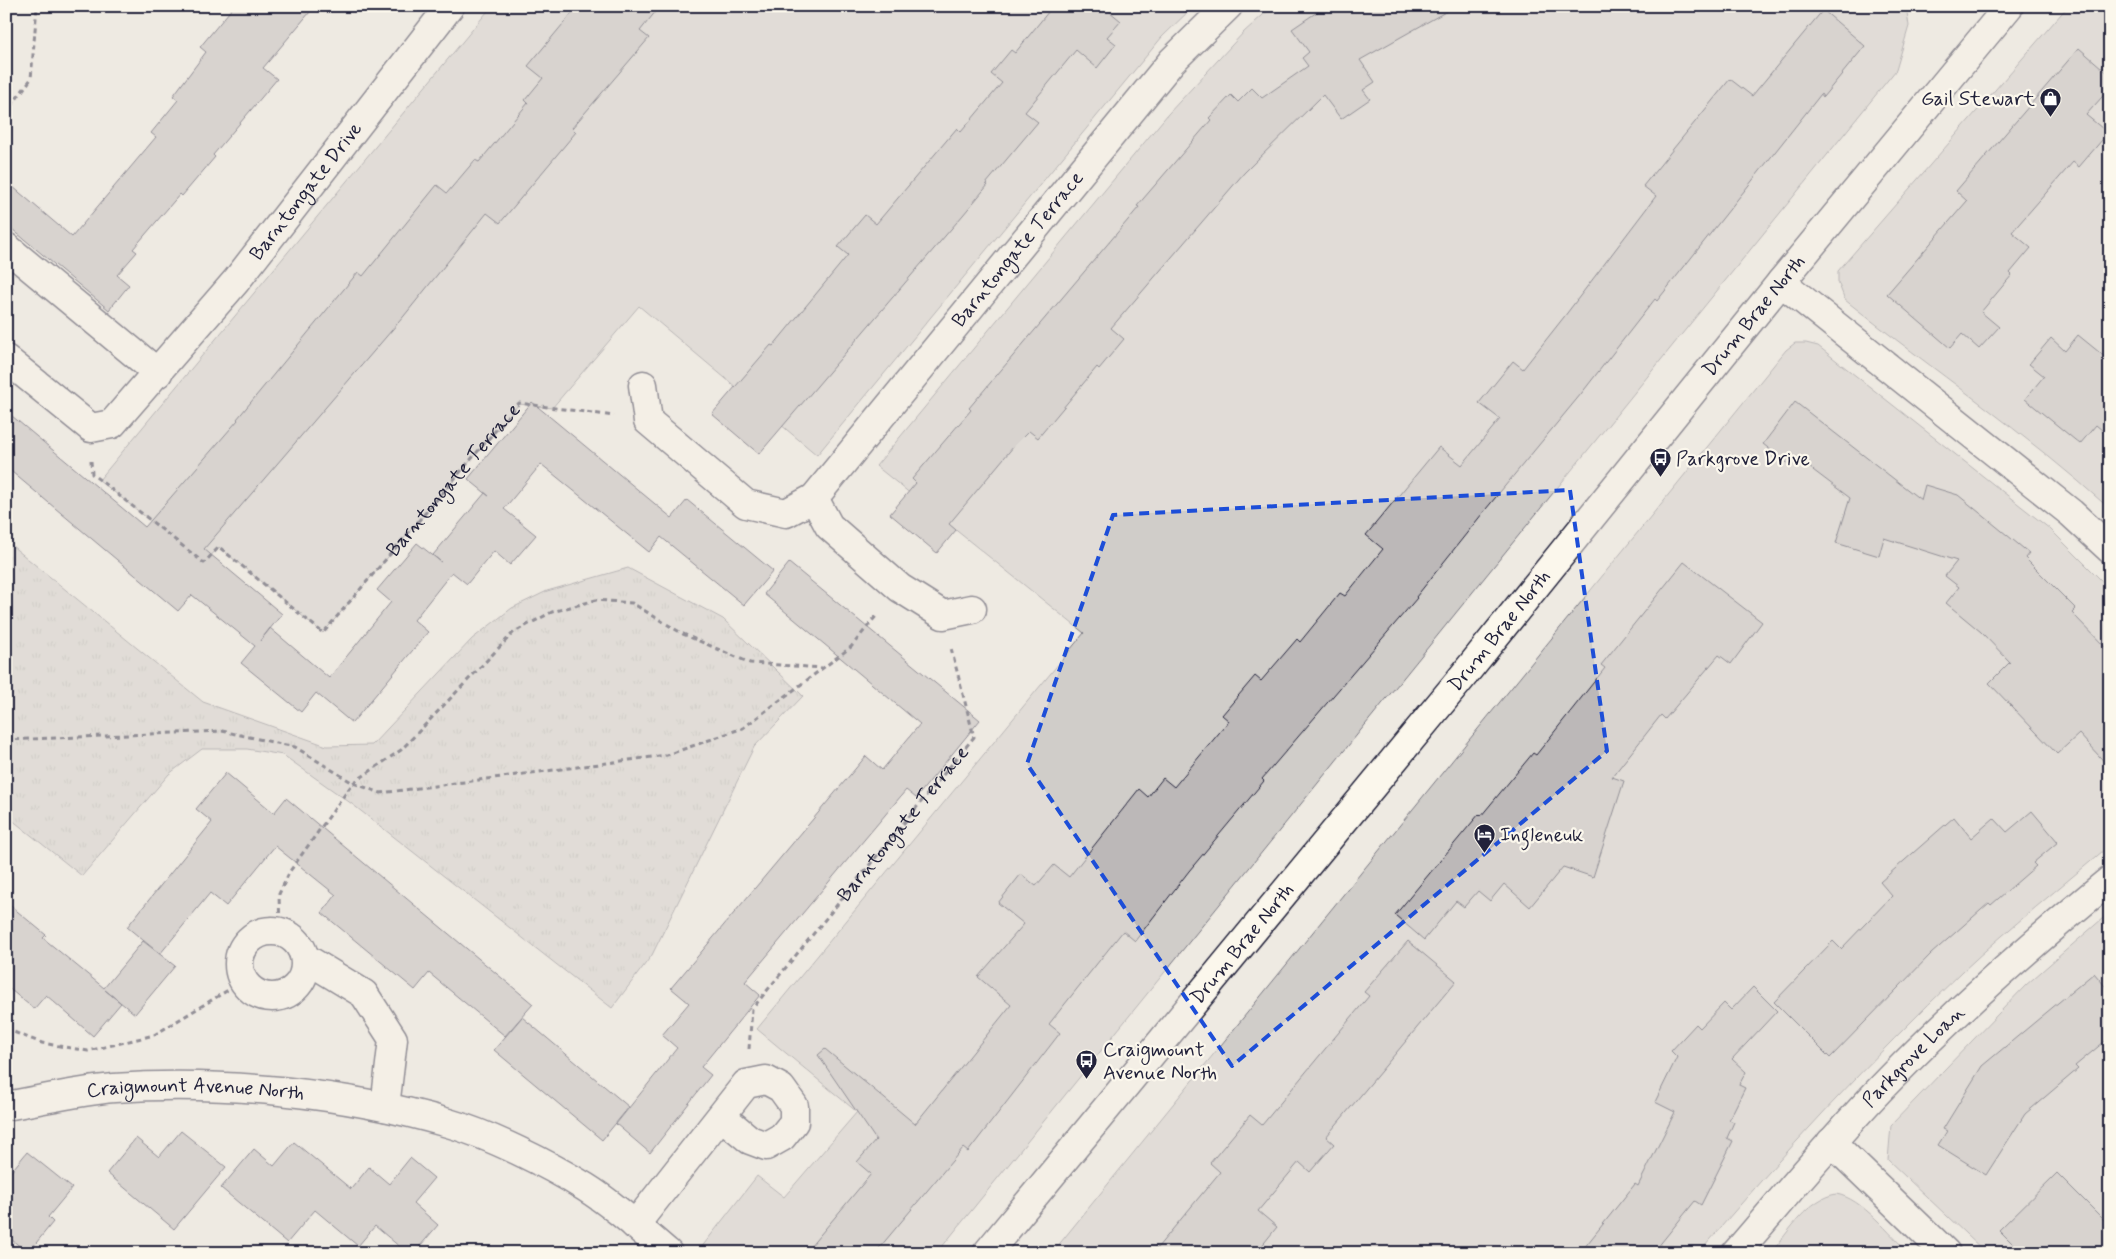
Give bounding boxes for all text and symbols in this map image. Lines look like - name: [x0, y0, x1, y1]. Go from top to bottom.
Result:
- place label: Gail Stewart: [1921, 86, 2035, 113]
- shop icon: Gail Stewart: [2039, 87, 2063, 118]
- street label: Barntongate Drive: [243, 116, 368, 266]
- street label: Barntongate Terrace: [946, 165, 1090, 333]
- street label: Drum Brae North: [1696, 249, 1811, 382]
- street label: Barntongate Terrace: [380, 397, 527, 563]
- place label: Parkgrove Drive: [1676, 446, 1810, 473]
- bus stop icon: Parkgrove Drive: [1648, 447, 1672, 478]
- street label: Drum Brae North: [1442, 564, 1557, 698]
- street label: Barntongate Terrace: [831, 740, 975, 908]
- place label: Ingleneuk: [1500, 822, 1583, 851]
- hotel icon: Ingleneuk: [1472, 823, 1496, 854]
- street label: Drum Brae North: [1184, 877, 1300, 1010]
- street label: Parkgrove Loan: [1856, 999, 1971, 1113]
- place label: Craigmount Avenue North: [1103, 1037, 1217, 1087]
- bus stop icon: Craigmount Avenue North: [1075, 1049, 1099, 1080]
- street label: Craigmount Avenue North: [85, 1072, 306, 1107]

